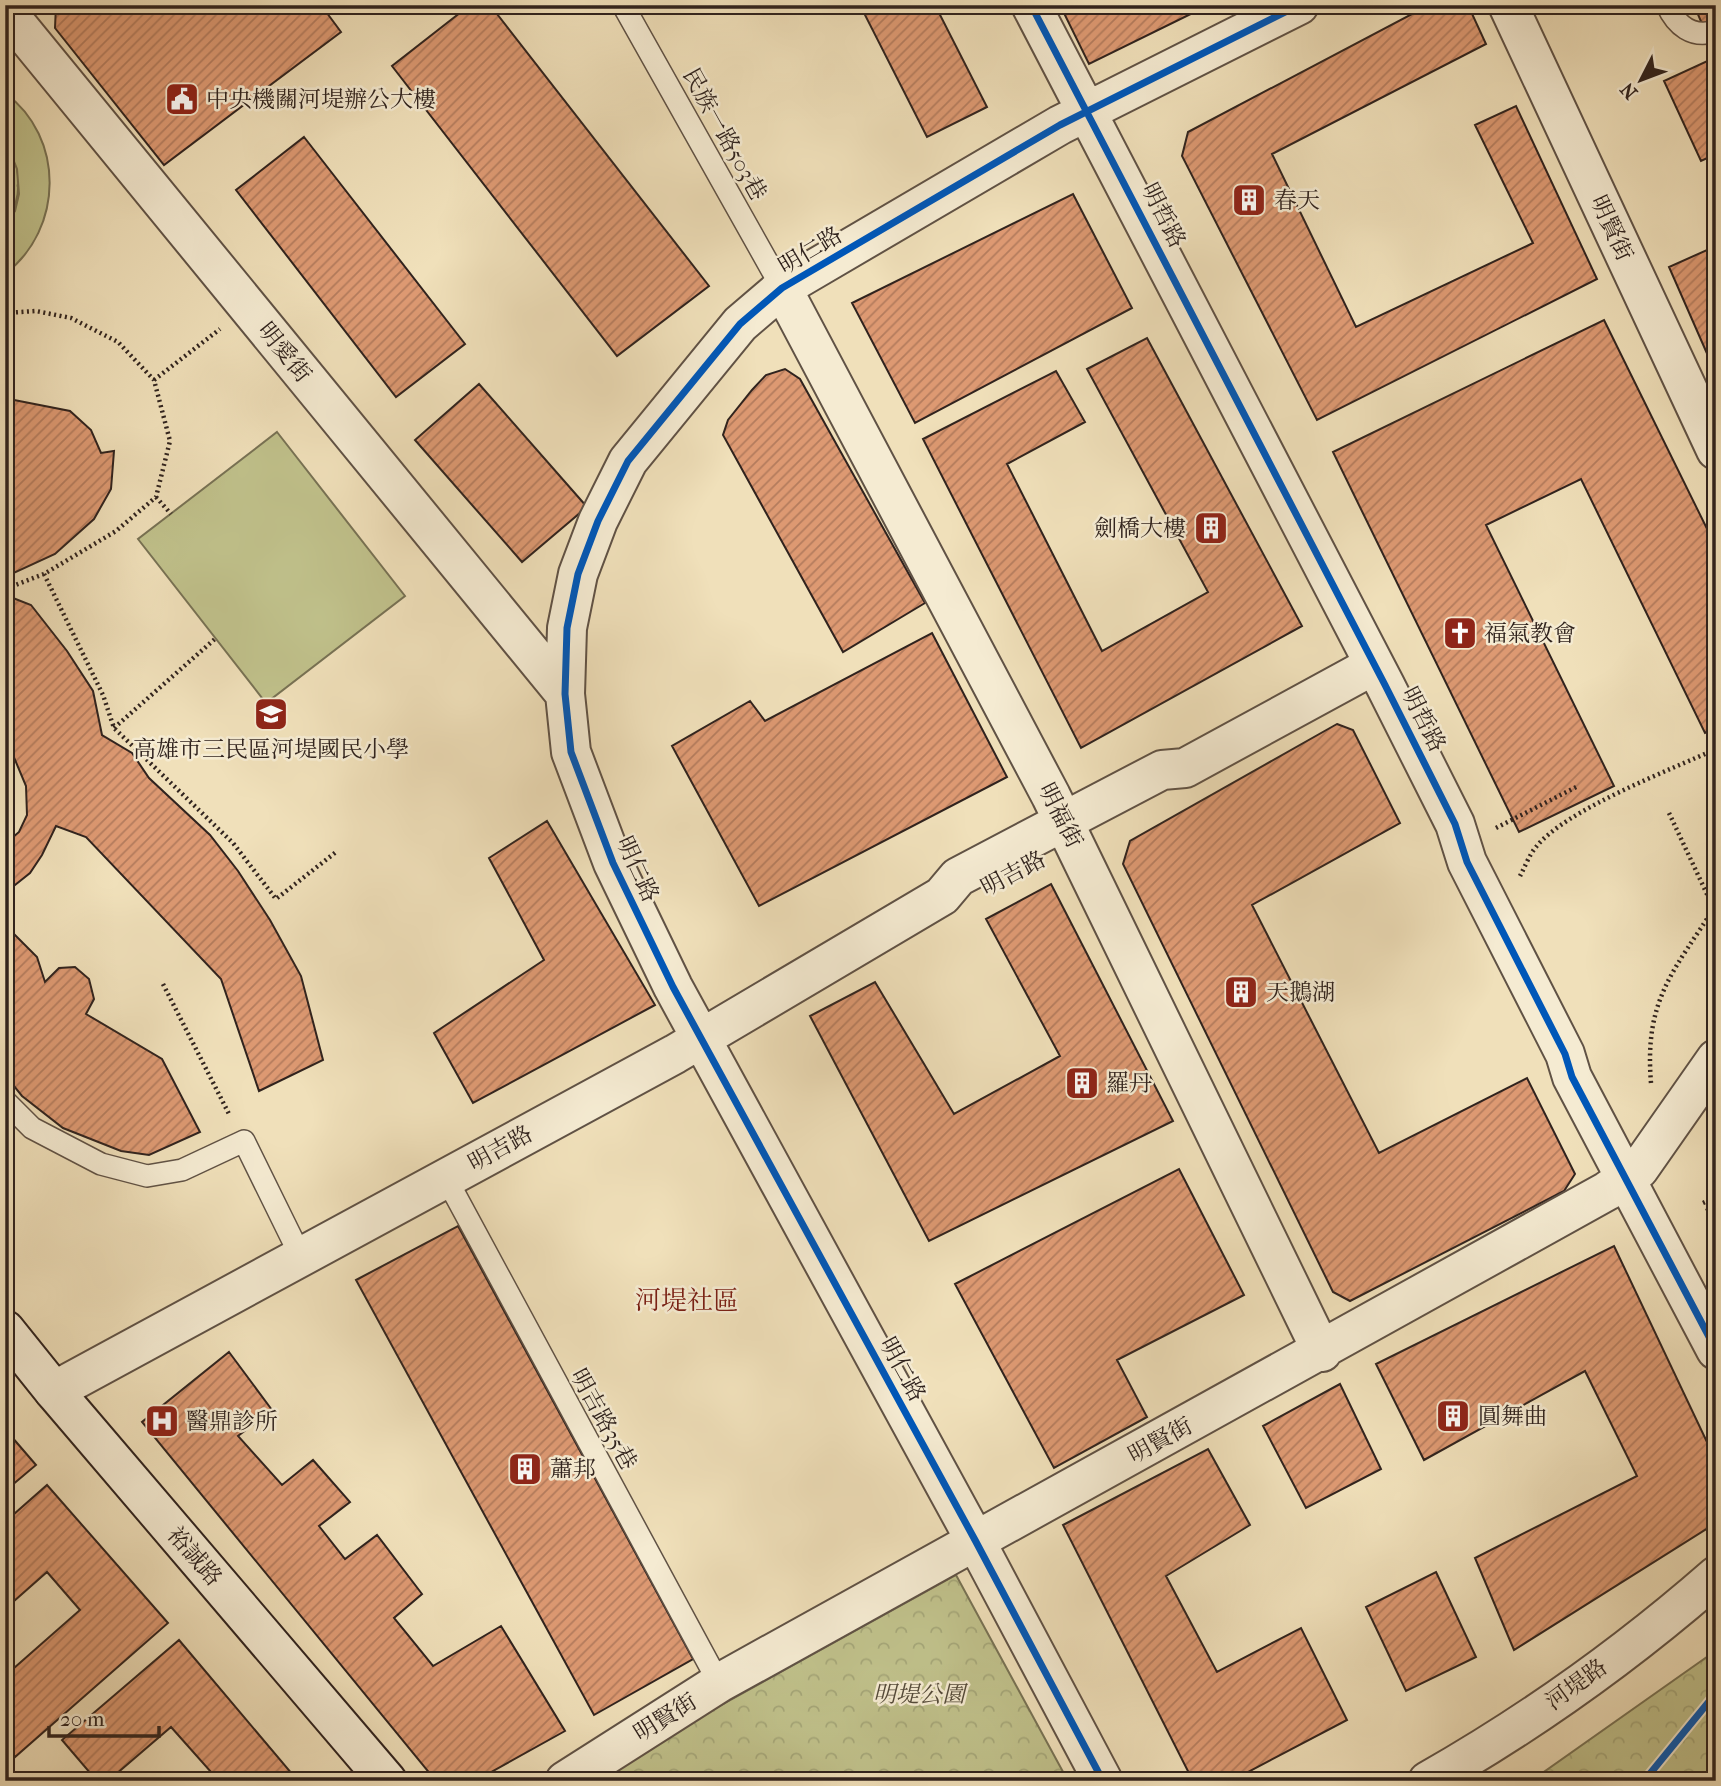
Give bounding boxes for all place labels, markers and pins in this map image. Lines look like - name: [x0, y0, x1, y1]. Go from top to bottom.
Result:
- public building icon: 中央機關河堤辦公大樓: [163, 80, 201, 118]
- place label: 中央機關河堤辦公大樓: [206, 86, 436, 113]
- building icon: 春天: [1230, 181, 1268, 219]
- place label: 春天: [1274, 187, 1320, 214]
- building icon: 劍橋大樓: [1192, 509, 1230, 547]
- place label: 劍橋大樓: [1094, 515, 1186, 542]
- church icon: 福氣教會: [1441, 614, 1479, 652]
- place label: 福氣教會: [1484, 620, 1576, 647]
- school or university icon: 高雄市三民區河堤國民小學: [252, 695, 290, 733]
- place label: 高雄市三民區河堤國民小學: [133, 736, 409, 763]
- building icon: 天鵝湖: [1222, 973, 1260, 1011]
- place label: 天鵝湖: [1266, 979, 1335, 1006]
- building icon: 羅丹: [1063, 1064, 1101, 1102]
- place label: 羅丹: [1106, 1070, 1152, 1097]
- building icon: 圓舞曲: [1434, 1397, 1472, 1435]
- hospital icon: 醫鼎診所: [143, 1402, 181, 1440]
- place label: 圓舞曲: [1478, 1403, 1547, 1430]
- place label: 醫鼎診所: [186, 1408, 278, 1435]
- building icon: 蕭邦: [506, 1450, 544, 1488]
- place label: 蕭邦: [550, 1456, 596, 1483]

